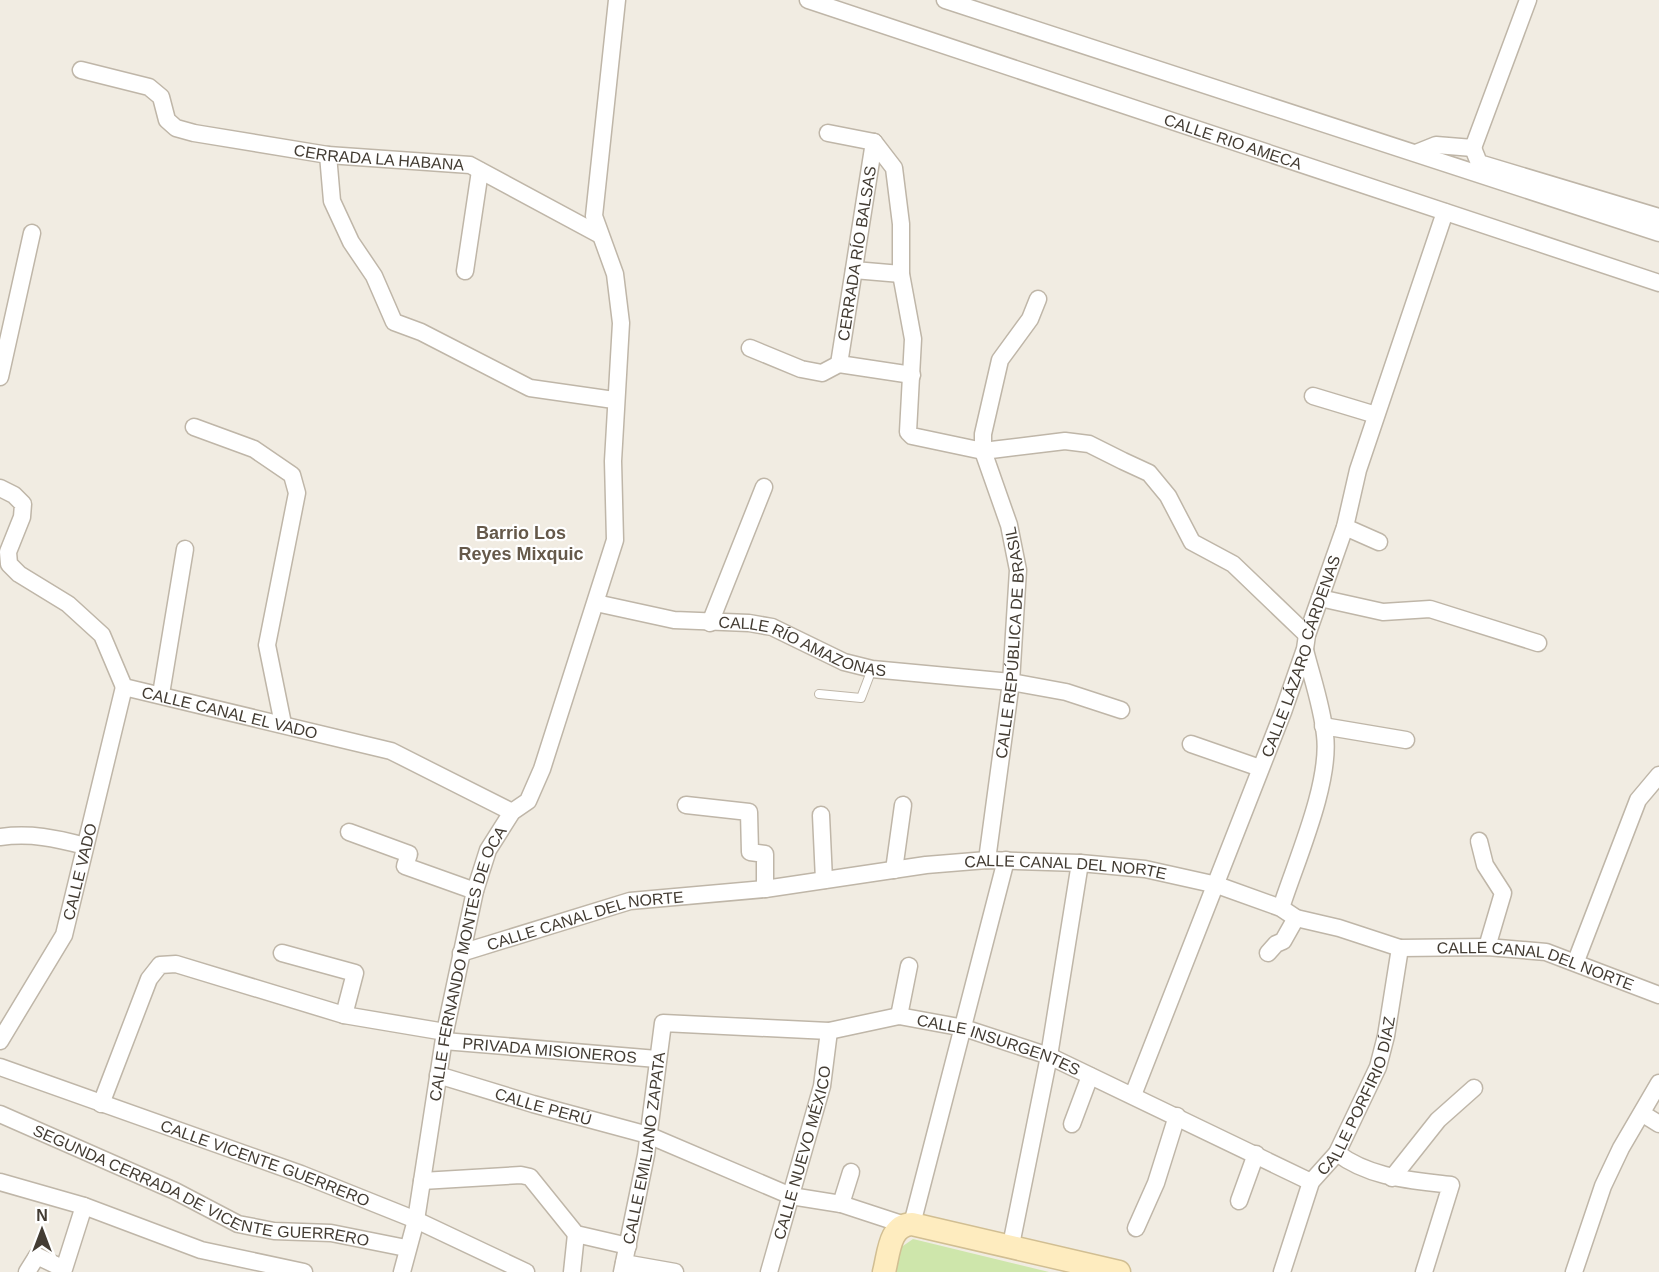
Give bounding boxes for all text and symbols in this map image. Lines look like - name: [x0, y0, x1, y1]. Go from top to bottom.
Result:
- street label: CALLE RIO AMECA: [1162, 111, 1304, 172]
- street label: CERRADA LA HABANA: [293, 141, 465, 173]
- street label: CERRADA RÍO BALSAS: [834, 165, 879, 342]
- district label: Barrio Los Reyes Mixquic: [458, 523, 584, 564]
- street label: CALLE REPÚBLICA DE BRASIL: [992, 525, 1027, 760]
- street label: CALLE LÁZARO CÁRDENAS: [1258, 553, 1343, 759]
- street label: CALLE RÍO AMAZONAS: [718, 613, 887, 679]
- street label: CALLE CANAL EL VADO: [140, 683, 319, 742]
- street label: CALLE VADO: [59, 821, 99, 922]
- street label: CALLE FERNANDO MONTES DE OCA: [426, 823, 510, 1102]
- street label: CALLE CANAL DEL NORTE: [963, 851, 1168, 882]
- street label: CALLE CANAL DEL NORTE: [485, 888, 684, 953]
- street label: CALLE CANAL DEL NORTE: [1437, 938, 1636, 993]
- street label: CALLE INSURGENTES: [915, 1011, 1083, 1078]
- street label: CALLE PORFIRIO DÍAZ: [1313, 1015, 1398, 1178]
- street label: PRIVADA MISIONEROS: [462, 1034, 637, 1066]
- street label: CALLE EMILIANO ZAPATA: [619, 1050, 668, 1246]
- street label: CALLE NUEVO MÉXICO: [770, 1065, 833, 1241]
- street label: CALLE PERÚ: [493, 1084, 594, 1128]
- street label: CALLE VICENTE GUERRERO: [159, 1116, 372, 1209]
- street label: SEGUNDA CERRADA DE VICENTE GUERRERO: [28, 1119, 376, 1249]
- north arrow: [12, 1200, 72, 1260]

